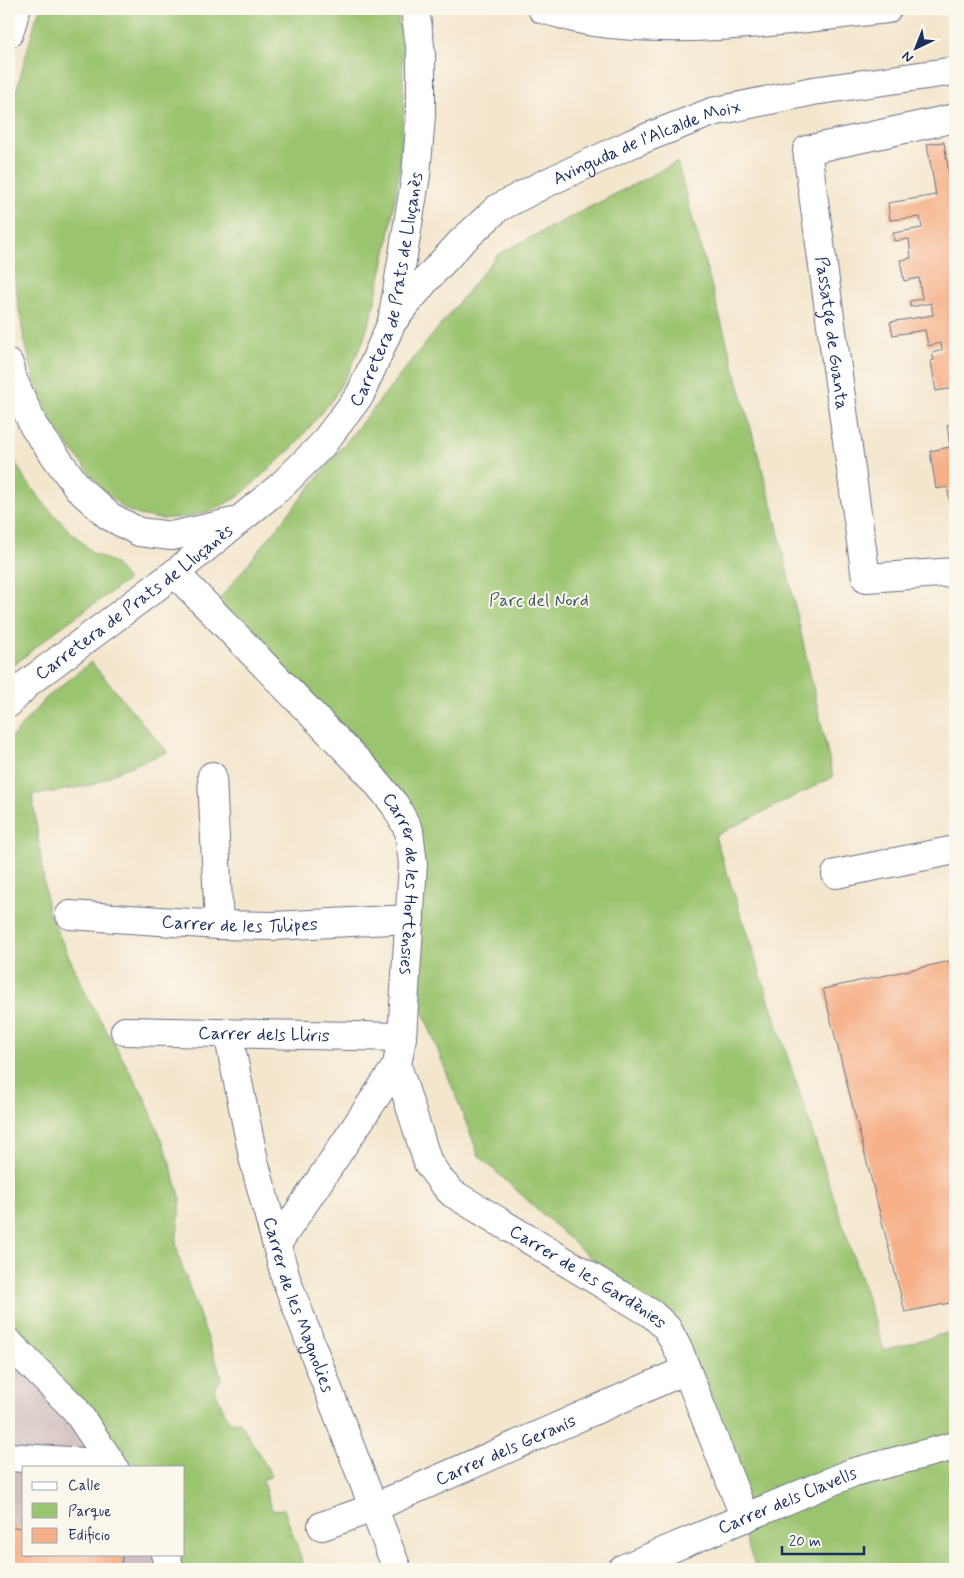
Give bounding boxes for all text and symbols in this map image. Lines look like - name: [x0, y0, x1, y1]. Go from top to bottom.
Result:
- north arrow: [892, 22, 942, 72]
- text: N: [898, 47, 917, 67]
- street label: Avinguda de l'Alcalde Moix: [549, 95, 743, 191]
- street label: Carretera de Prats de Lluçanès: [344, 170, 429, 412]
- street label: Passatge de Guanta: [809, 255, 854, 411]
- street label: Carretera de Prats de Lluçanès: [31, 519, 239, 686]
- park label: Parc del Nord: [489, 589, 589, 613]
- street label: Carrer de les Hortènsies: [376, 788, 424, 975]
- street label: Carrer de les Tulipes: [161, 910, 318, 939]
- street label: Carrer dels Lliris: [198, 1022, 330, 1048]
- street label: Carrer de les Magnolies: [257, 1214, 339, 1396]
- street label: Carrer de les Gardènies: [505, 1220, 671, 1335]
- street label: Carrer dels Geranis: [432, 1409, 580, 1492]
- street label: Carrer dels Clavells: [714, 1461, 861, 1541]
- legend: [22, 1466, 185, 1556]
- text: Calle: [68, 1476, 100, 1496]
- text: Parque: [68, 1502, 111, 1522]
- scale bar: [782, 1523, 864, 1555]
- text: Edificio: [68, 1526, 110, 1546]
- text: 20 m: [789, 1532, 821, 1552]

